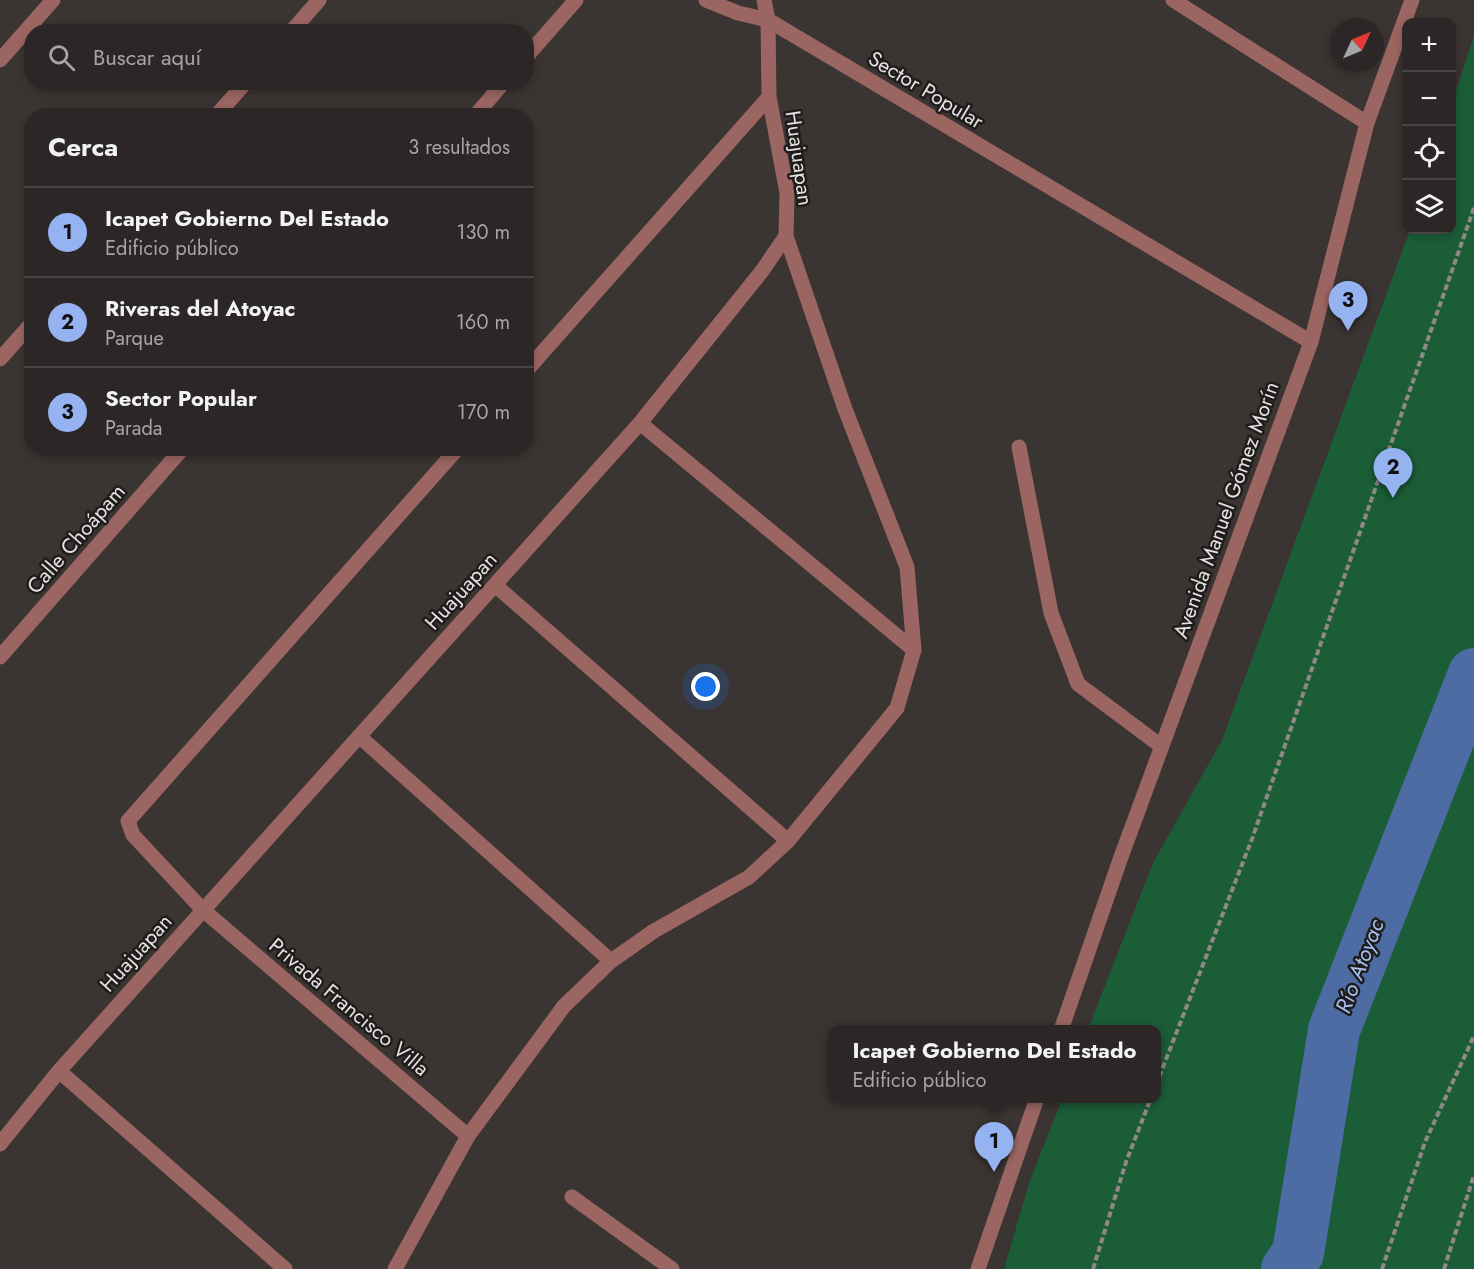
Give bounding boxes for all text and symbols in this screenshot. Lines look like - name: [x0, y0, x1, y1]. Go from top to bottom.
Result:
- north arrow: [1330, 18, 1384, 72]
- map controls: [1402, 18, 1456, 234]
- button: +: [1402, 18, 1456, 72]
- search box: [24, 24, 534, 90]
- icon: search: [45, 41, 78, 74]
- text: Buscar aquí: [93, 41, 201, 73]
- street label: Sector Popular: [863, 44, 990, 137]
- button: −: [1402, 72, 1456, 126]
- street label: Huajuapan: [777, 109, 821, 207]
- button: locate: [1402, 126, 1456, 180]
- text: Cerca: [48, 128, 118, 166]
- text: 3 resultados: [408, 133, 510, 162]
- button: layers: [1402, 180, 1456, 234]
- text: Icapet Gobierno Del Estado: [105, 202, 389, 234]
- text: 1: [62, 218, 73, 247]
- text: 130 m: [456, 218, 510, 247]
- text: Edificio público: [105, 234, 239, 263]
- pin: 3: [1328, 282, 1368, 331]
- text: Riveras del Atoyac: [105, 292, 295, 324]
- text: 2: [61, 308, 74, 337]
- text: 160 m: [456, 308, 510, 337]
- text: Parque: [105, 324, 164, 353]
- street label: Avenida Manuel Gómez Morín: [1166, 377, 1286, 643]
- text: Sector Popular: [105, 382, 257, 414]
- text: 3: [61, 398, 74, 427]
- text: 170 m: [457, 398, 510, 427]
- text: Parada: [105, 414, 162, 443]
- pin: 2: [1374, 448, 1412, 498]
- street label: Calle Choápam: [20, 478, 132, 600]
- street label: Huajuapan: [418, 545, 504, 637]
- your location: [691, 672, 720, 701]
- street label: Huajuapan: [93, 907, 179, 999]
- water label: Río Atoyac: [1326, 914, 1392, 1018]
- street label: Privada Francisco Villa: [262, 931, 436, 1083]
- popup: [828, 1025, 1161, 1103]
- text: Icapet Gobierno Del Estado: [853, 1034, 1136, 1066]
- text: Edificio público: [853, 1066, 986, 1095]
- pin: 1: [974, 1122, 1014, 1172]

